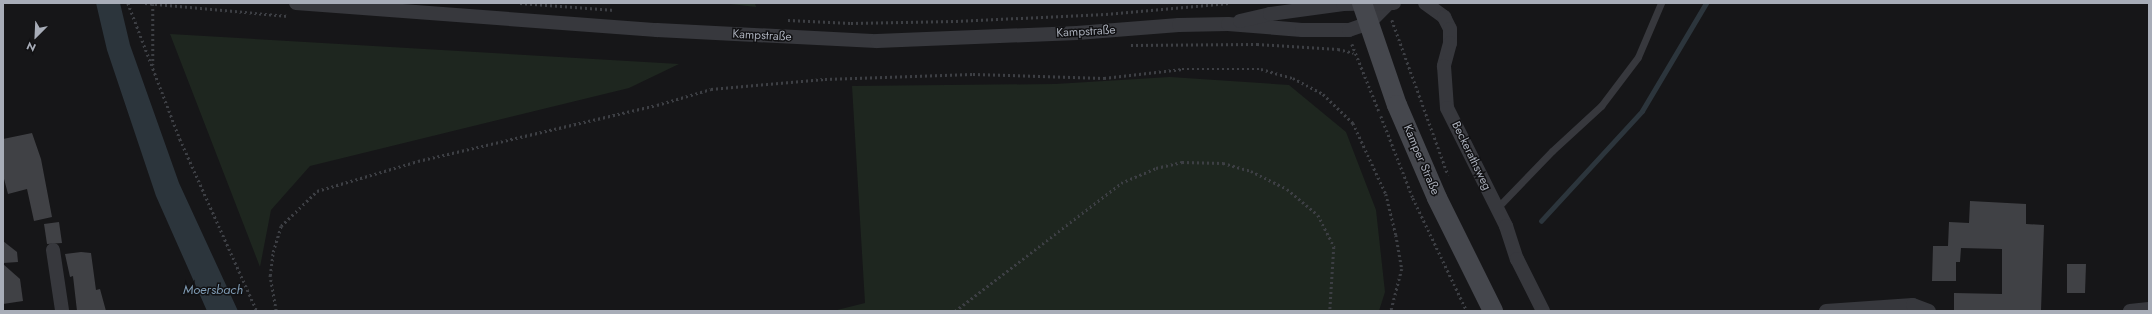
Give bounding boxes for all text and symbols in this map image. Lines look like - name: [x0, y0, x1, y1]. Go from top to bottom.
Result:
- north arrow: [16, 16, 56, 56]
- street label: Kampstraße: [1056, 23, 1116, 41]
- street label: Kampstraße: [732, 27, 792, 45]
- text: N: [24, 38, 38, 56]
- street label: Beckerathsweg: [1448, 119, 1494, 193]
- street label: Kamper Straße: [1400, 123, 1442, 197]
- water label: Moersbach: [183, 282, 243, 298]

